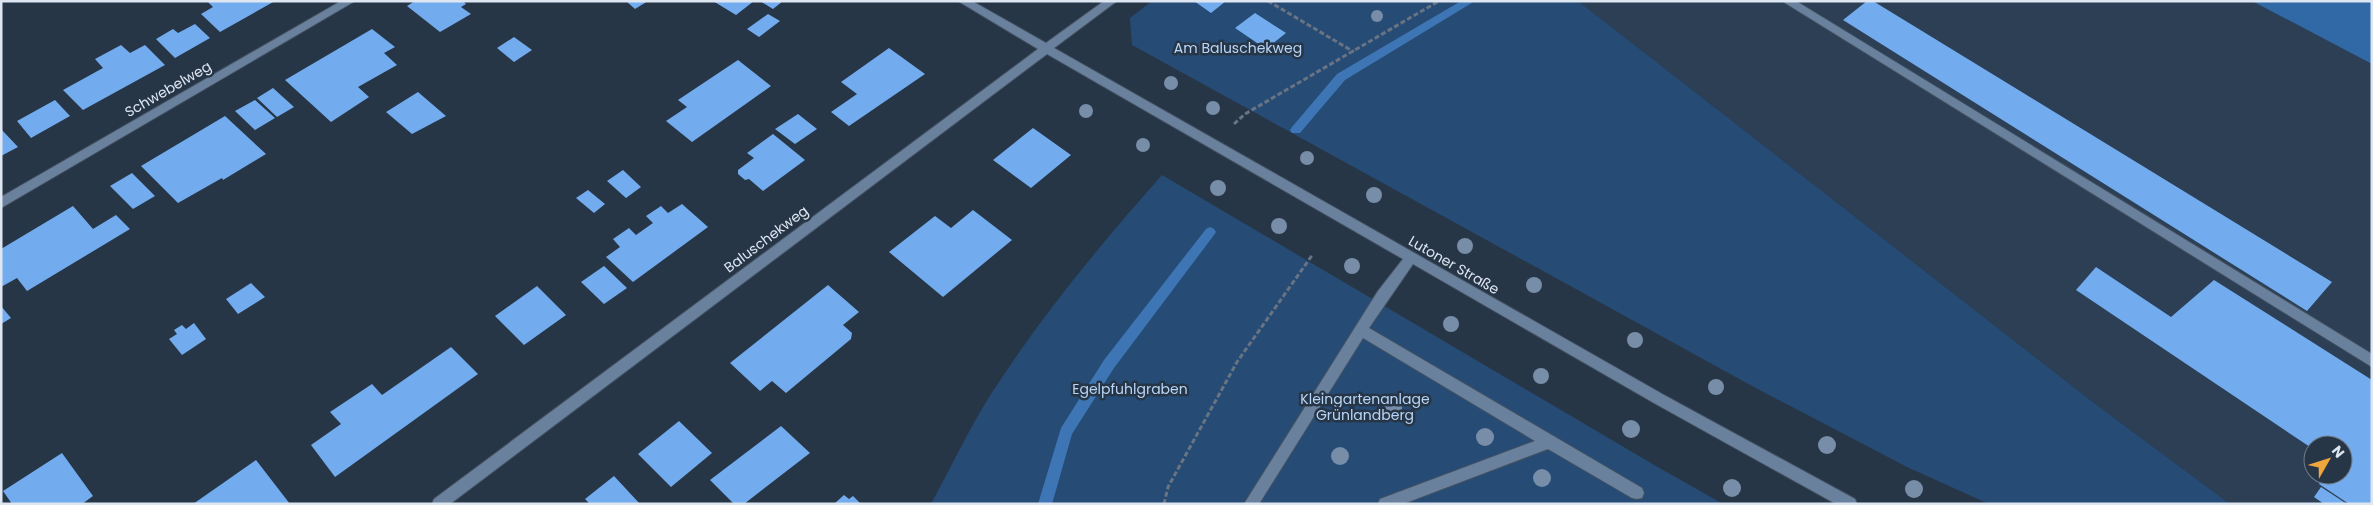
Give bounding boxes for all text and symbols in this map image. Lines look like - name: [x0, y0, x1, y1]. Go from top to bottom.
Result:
- park label: Am Baluschekweg: [1174, 38, 1302, 58]
- street label: Schwebelweg: [121, 56, 215, 122]
- street label: Baluschekweg: [720, 201, 812, 277]
- street label: Lutoner Straße: [1405, 231, 1503, 299]
- park label: Egelpfuhlgraben: [1072, 379, 1188, 399]
- park label: Kleingartenanlage Grünlandberg: [1300, 389, 1430, 425]
- north arrow: [2303, 435, 2353, 485]
- text: N: [2327, 441, 2349, 462]

